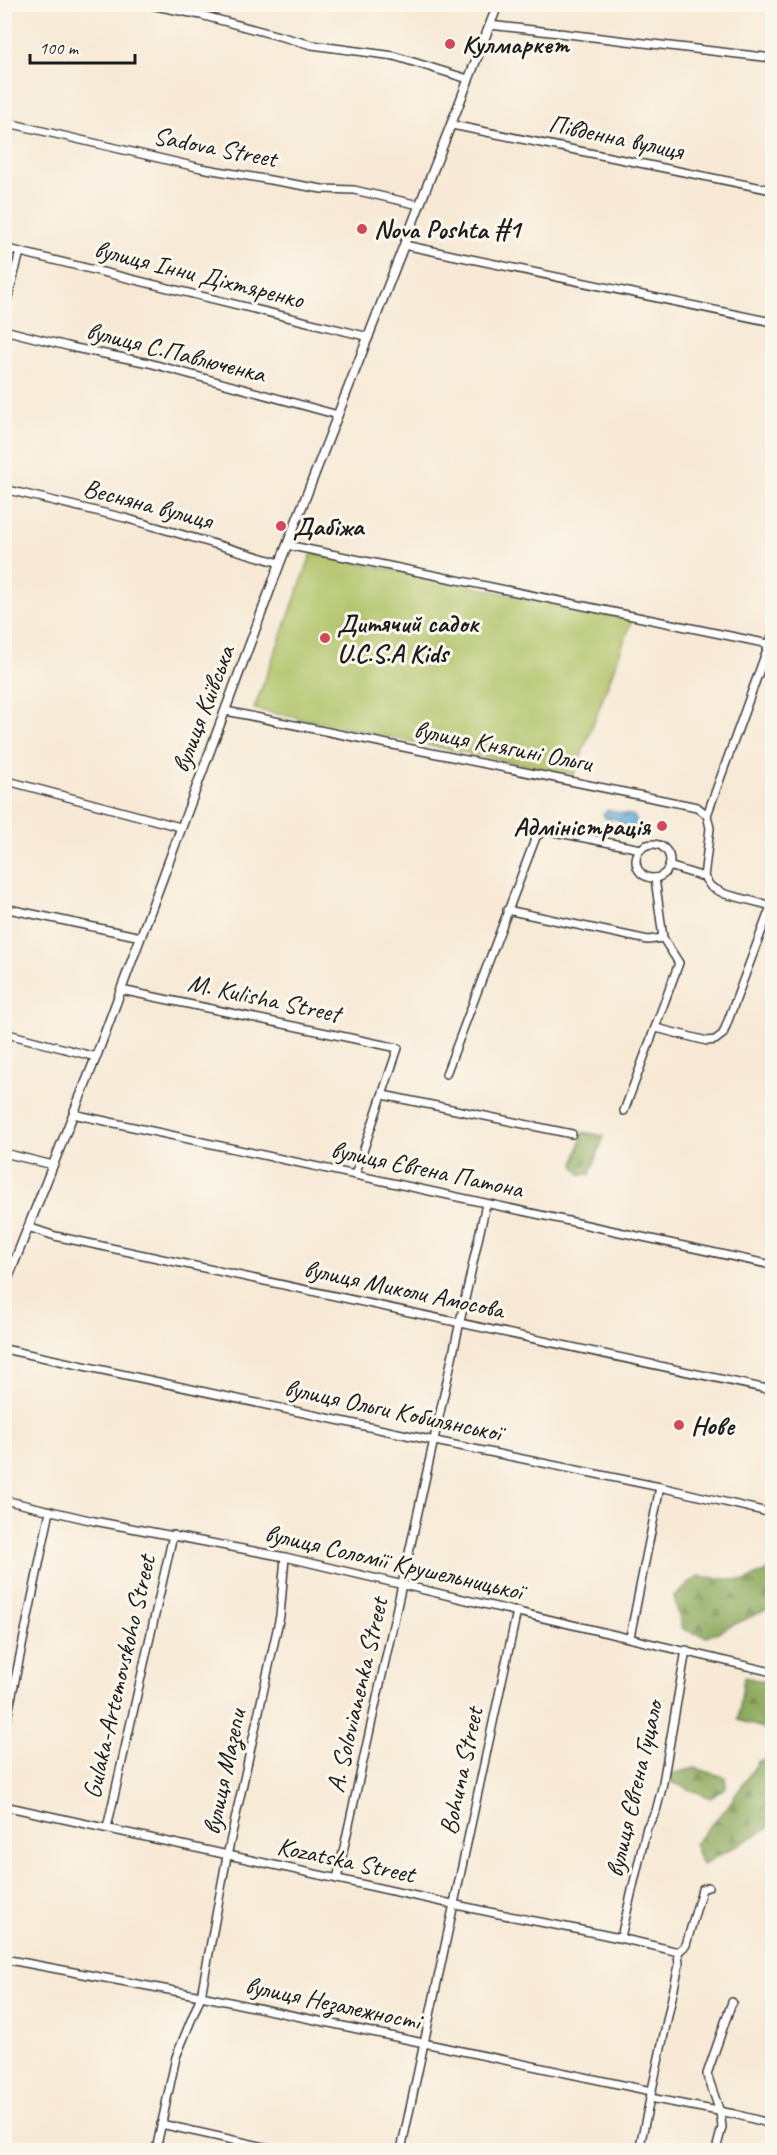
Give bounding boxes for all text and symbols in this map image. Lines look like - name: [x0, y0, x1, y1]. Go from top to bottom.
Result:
- scale bar: [30, 27, 135, 65]
- place label: Кулмаркет: [462, 28, 571, 61]
- text: 100 m: [39, 37, 80, 59]
- marker: Кулмаркет: [443, 37, 457, 51]
- street label: Південна вулиця: [546, 107, 688, 168]
- street label: Sadova Street: [151, 119, 282, 176]
- place label: Nova Poshta #1: [374, 213, 524, 246]
- marker: Nova Poshta #1: [355, 222, 369, 236]
- street label: вулиця Інни Діхтяренко: [91, 232, 309, 316]
- street label: вулиця С.Павлюченка: [83, 314, 270, 391]
- street label: Весняна вулиця: [80, 471, 218, 538]
- place label: Дабіжа: [293, 510, 366, 543]
- marker: Дабіжа: [274, 519, 288, 533]
- place label: Дитячий садок U.C.S.A Kids: [337, 607, 481, 670]
- marker: Дитячий садок U.C.S.A Kids: [318, 631, 332, 645]
- street label: вулиця Київська: [164, 639, 243, 777]
- street label: вулиця Княгині Ольги: [411, 713, 596, 780]
- place label: Адміністрація: [514, 810, 651, 843]
- marker: Адміністрація: [655, 819, 669, 833]
- street label: M. Kulisha Street: [185, 966, 347, 1031]
- street label: вулиця Євгена Патона: [328, 1133, 527, 1206]
- street label: вулиця Миколи Амосова: [301, 1252, 509, 1327]
- street label: вулиця Ольги Кобилянської: [281, 1371, 510, 1450]
- place label: Нове: [691, 1409, 736, 1442]
- marker: Нове: [672, 1418, 686, 1432]
- street label: вулиця Соломії Крушельницької: [262, 1516, 531, 1609]
- street label: Gulaka-Artemovskoho Street: [75, 1550, 164, 1802]
- street label: A. Solovianenka Street: [319, 1592, 396, 1796]
- street label: вулиця Євгена Гуцало: [598, 1695, 671, 1880]
- street label: Bohuna Street: [431, 1702, 491, 1838]
- street label: вулиця Мазепи: [195, 1704, 255, 1838]
- street label: Kozatska Street: [274, 1829, 420, 1891]
- street label: вулиця Незалежності: [242, 1968, 427, 2039]

